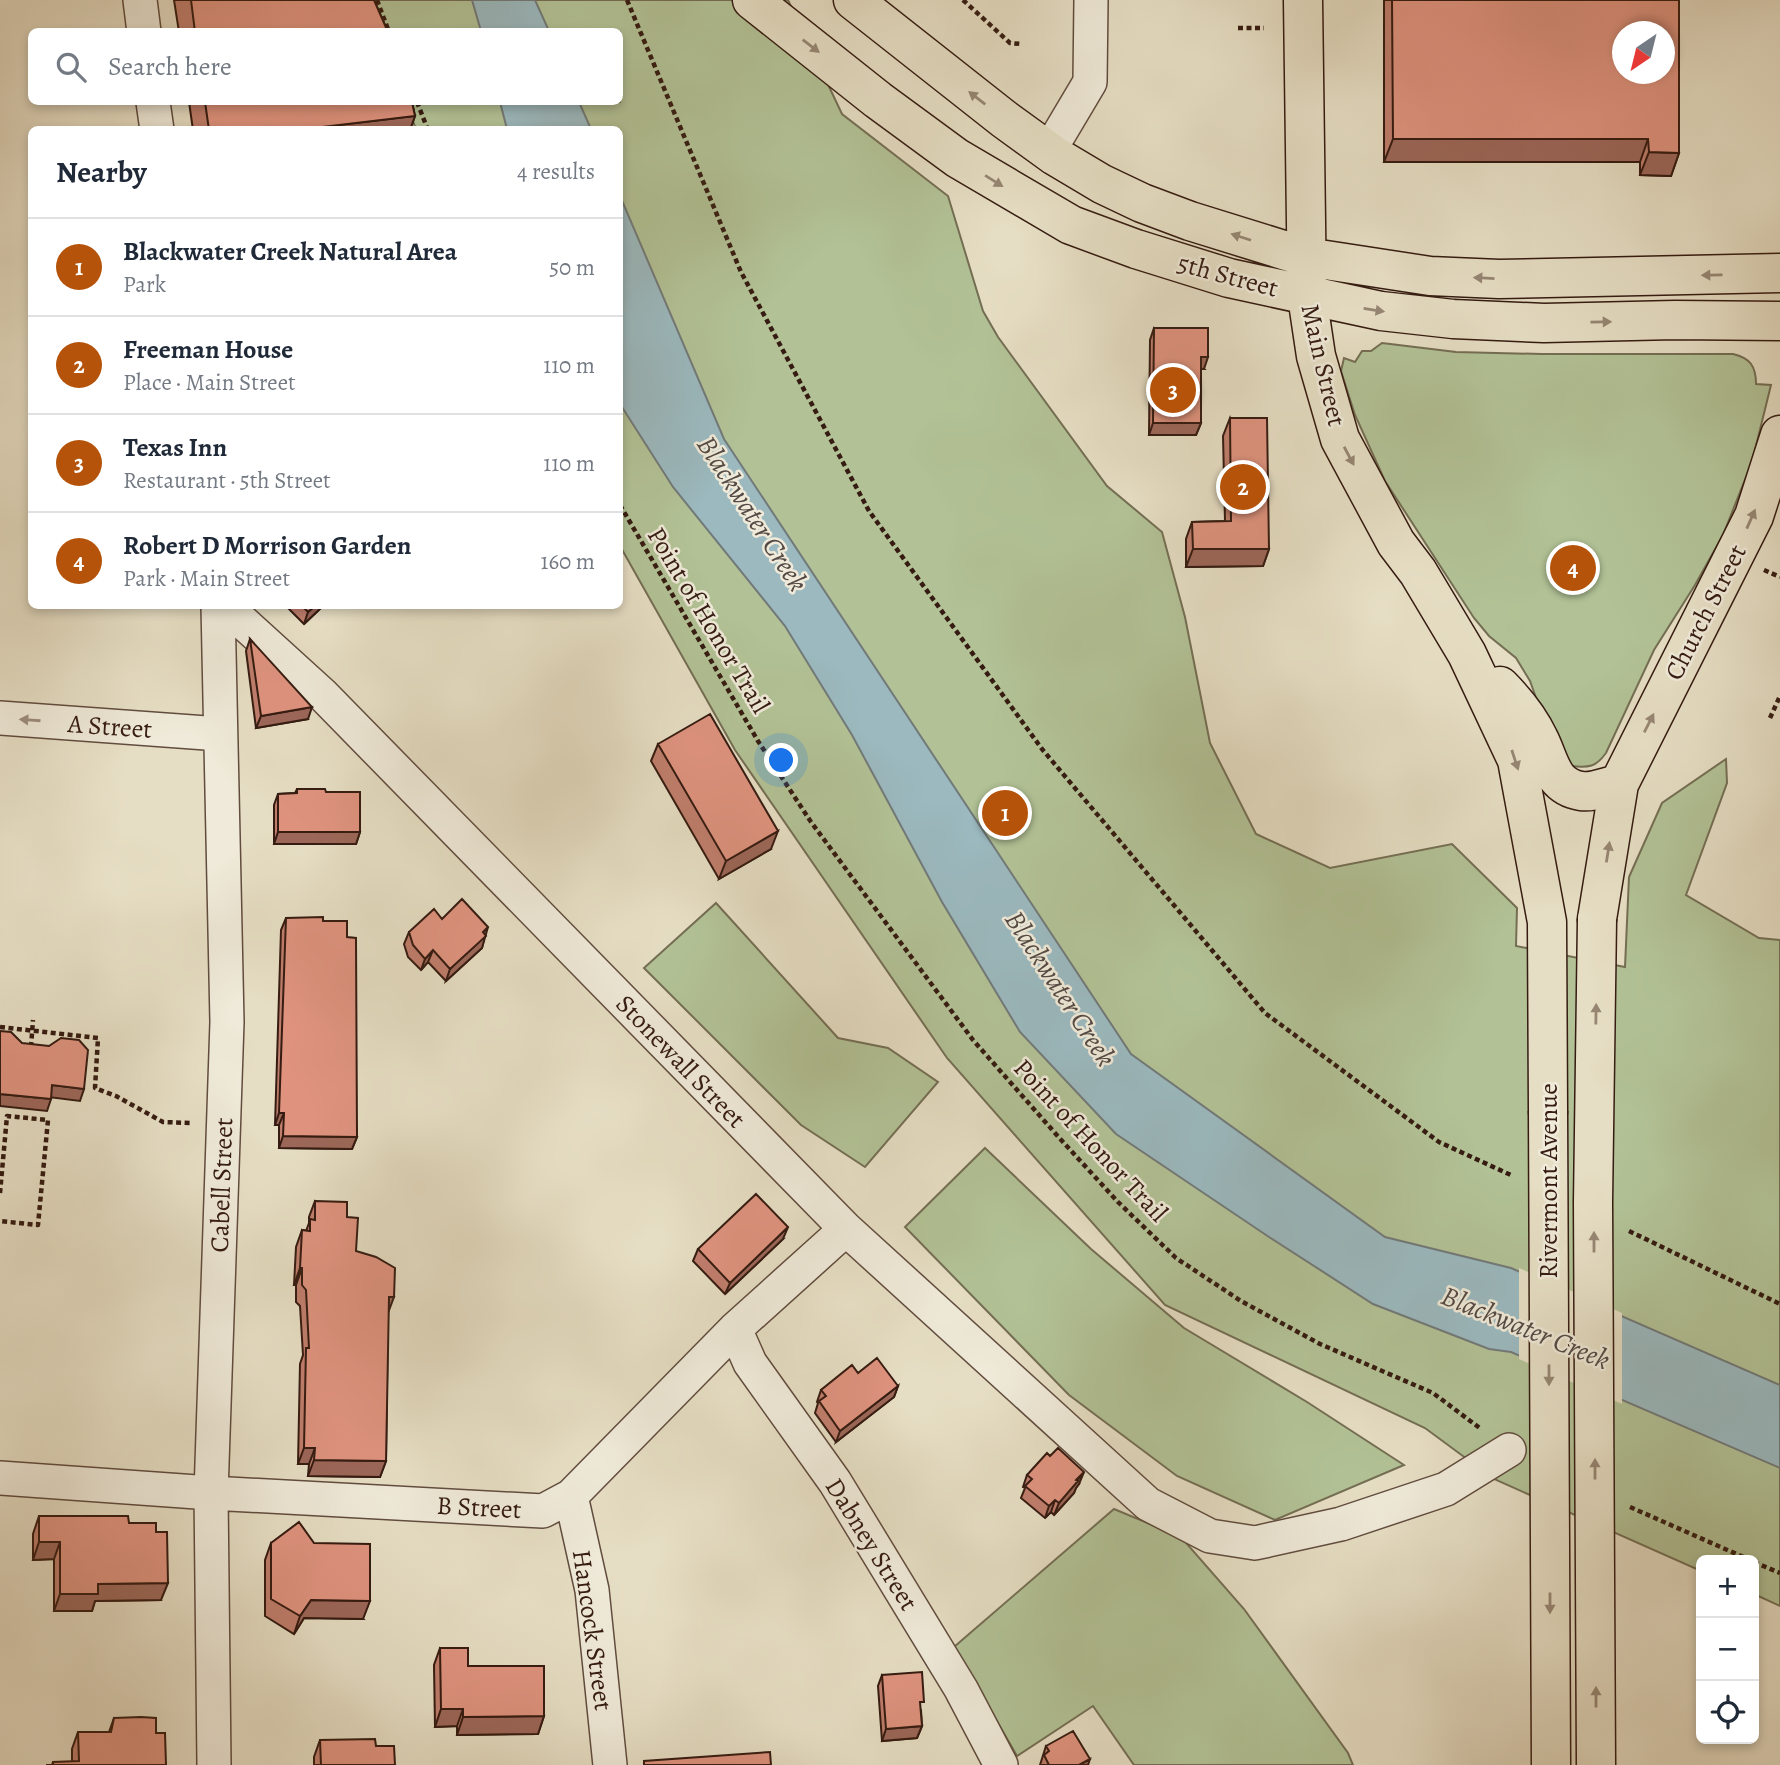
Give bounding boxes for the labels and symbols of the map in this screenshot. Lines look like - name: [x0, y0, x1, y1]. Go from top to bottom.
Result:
- north arrow: [1612, 21, 1675, 84]
- one-way arrow: [801, 39, 819, 54]
- one-way arrow: [968, 92, 986, 106]
- one-way arrow: [984, 175, 1003, 187]
- one-way arrow: [1230, 232, 1251, 242]
- street label: 5th Street: [1174, 245, 1282, 306]
- one-way arrow: [1701, 269, 1723, 280]
- one-way arrow: [1473, 273, 1495, 284]
- street label: Main Street: [1292, 300, 1355, 430]
- one-way arrow: [1363, 305, 1385, 316]
- one-way arrow: [1590, 316, 1612, 327]
- pin: 3: [1150, 364, 1196, 416]
- water label: Blackwater Creek: [688, 428, 817, 599]
- one-way arrow: [1343, 446, 1355, 465]
- pin: 2: [1220, 461, 1266, 513]
- one-way arrow: [1746, 509, 1757, 530]
- street label: Point of Honor Trail: [639, 521, 778, 720]
- street label: Church Street: [1656, 538, 1755, 686]
- pin: 4: [1550, 542, 1596, 594]
- street label: A Street: [66, 706, 154, 747]
- one-way arrow: [1644, 713, 1655, 733]
- one-way arrow: [19, 714, 41, 725]
- your location: [764, 743, 798, 777]
- one-way arrow: [1510, 750, 1521, 771]
- pin: 1: [982, 787, 1028, 839]
- one-way arrow: [1603, 841, 1614, 863]
- water label: Blackwater Creek: [996, 903, 1125, 1074]
- street label: Stonewall Street: [608, 987, 754, 1136]
- one-way arrow: [1590, 1003, 1602, 1025]
- street label: Point of Honor Trail: [1006, 1051, 1176, 1230]
- street label: Rivermont Avenue: [1531, 1083, 1566, 1279]
- street label: Cabell Street: [202, 1117, 241, 1253]
- one-way arrow: [1588, 1231, 1600, 1253]
- water label: Blackwater Creek: [1436, 1277, 1616, 1379]
- one-way arrow: [1543, 1364, 1555, 1386]
- one-way arrow: [1589, 1458, 1601, 1480]
- street label: Dabney Street: [817, 1471, 926, 1618]
- street label: B Street: [436, 1488, 523, 1527]
- street label: Hancock Street: [564, 1547, 621, 1713]
- one-way arrow: [1544, 1592, 1556, 1614]
- one-way arrow: [1590, 1686, 1602, 1708]

